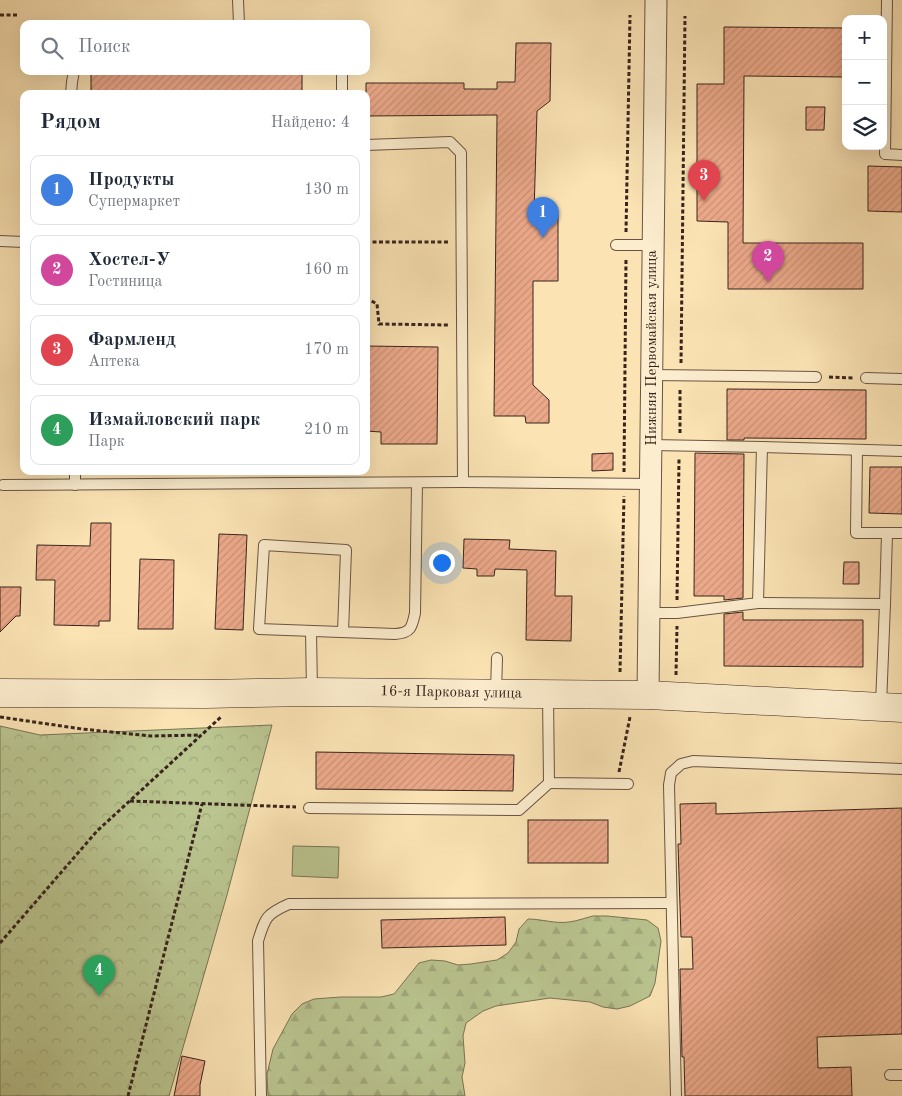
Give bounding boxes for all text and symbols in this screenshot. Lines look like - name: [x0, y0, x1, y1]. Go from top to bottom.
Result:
- map controls: [842, 15, 887, 150]
- button: +: [842, 15, 887, 60]
- search box: [20, 20, 370, 75]
- icon: search: [38, 34, 66, 62]
- text: Поиск: [78, 38, 130, 57]
- button: −: [842, 60, 887, 105]
- button: layers: [842, 105, 887, 150]
- text: Рядом: [40, 112, 101, 133]
- text: Найдено: 4: [271, 115, 350, 131]
- pin: 3: [688, 160, 720, 201]
- text: Продукты: [88, 171, 175, 190]
- text: 1: [52, 182, 62, 198]
- text: 130 m: [304, 182, 349, 198]
- text: Супермаркет: [88, 194, 180, 210]
- pin: 1: [527, 197, 559, 238]
- pin: 2: [752, 241, 784, 282]
- street label: Нижняя Первомайская улица: [645, 250, 660, 446]
- text: Хостел-У: [88, 251, 171, 270]
- text: 2: [52, 262, 62, 278]
- text: 160 m: [304, 262, 349, 278]
- text: Гостиница: [88, 274, 162, 290]
- text: Фармленд: [88, 331, 176, 350]
- text: 3: [52, 342, 62, 358]
- text: 170 m: [304, 342, 349, 358]
- text: Аптека: [88, 354, 140, 370]
- text: Измайловский парк: [88, 411, 260, 430]
- text: 4: [52, 422, 62, 438]
- text: 210 m: [304, 422, 349, 438]
- text: Парк: [88, 434, 125, 450]
- your location: [429, 550, 455, 576]
- street label: 16-я Парковая улица: [380, 684, 523, 702]
- pin: 4: [83, 955, 115, 996]

